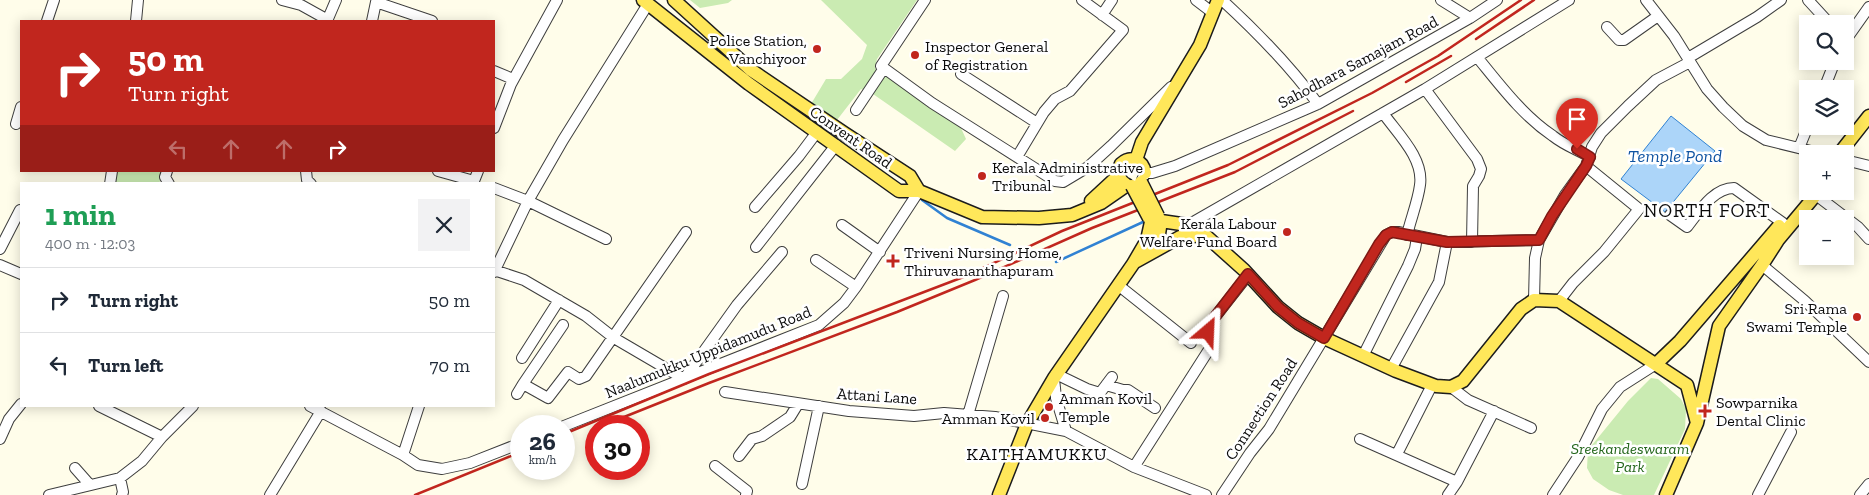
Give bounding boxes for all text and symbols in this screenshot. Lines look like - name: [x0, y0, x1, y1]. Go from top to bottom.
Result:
- street label: Sahodhara Samajam Road: [1275, 12, 1441, 112]
- map controls: [1799, 15, 1854, 265]
- button: search: [1799, 15, 1854, 70]
- place label: Police Station, Vanchiyoor: [709, 31, 807, 68]
- place label: Inspector General of Registration: [925, 37, 1048, 74]
- text: 50 m: [128, 38, 204, 80]
- icon: right: [45, 40, 110, 105]
- marker: Police Station, Vanchiyoor: [811, 43, 823, 55]
- marker: Inspector General of Registration: [909, 49, 921, 61]
- text: Turn right: [128, 80, 229, 107]
- button: layers: [1799, 80, 1854, 135]
- pin: [1556, 98, 1598, 149]
- street label: Convent Road: [806, 102, 896, 172]
- icon: arrive: [1563, 105, 1591, 133]
- icon: left: [164, 135, 192, 163]
- icon: ahead: [217, 135, 245, 163]
- icon: ahead: [270, 135, 298, 163]
- icon: right: [323, 135, 351, 163]
- water label: Temple Pond: [1628, 145, 1722, 167]
- button: +: [1799, 145, 1854, 200]
- place label: Kerala Administrative Tribunal: [992, 158, 1143, 195]
- marker: Kerala Administrative Tribunal: [976, 170, 988, 182]
- text: 1 min: [45, 197, 116, 233]
- button: close: [418, 199, 470, 251]
- district label: NORTH FORT: [1643, 199, 1771, 222]
- button: −: [1799, 210, 1854, 265]
- place label: Kerala Labour Welfare Fund Board: [1140, 214, 1277, 251]
- marker: Kerala Labour Welfare Fund Board: [1281, 226, 1293, 238]
- text: 400 m · 12:03: [45, 234, 135, 253]
- place label: Triveni Nursing Home, Thiruvananthapuram: [904, 243, 1062, 280]
- marker: Triveni Nursing Home, Thiruvananthapuram: [886, 254, 900, 268]
- icon: right: [45, 286, 73, 314]
- text: Turn right: [88, 289, 178, 312]
- text: 50 m: [429, 289, 470, 312]
- place label: Sri Rama Swami Temple: [1746, 299, 1847, 336]
- street label: Naalumukku Uppidamudu Road: [602, 302, 814, 402]
- position arrow: [1181, 305, 1233, 357]
- marker: Sri Rama Swami Temple: [1851, 311, 1863, 323]
- icon: left: [45, 351, 73, 379]
- text: Turn left: [88, 354, 163, 377]
- text: 70 m: [429, 354, 470, 377]
- street label: Connection Road: [1221, 354, 1301, 463]
- street label: Attani Lane: [836, 384, 918, 408]
- place label: Amman Kovil Temple: [1059, 389, 1152, 426]
- place label: Sowparnika Dental Clinic: [1716, 393, 1806, 430]
- marker: Amman Kovil Temple: [1043, 401, 1055, 413]
- marker: Sowparnika Dental Clinic: [1698, 404, 1712, 418]
- place label: Amman Kovil: [942, 409, 1035, 428]
- marker: Amman Kovil: [1039, 412, 1051, 424]
- speed limit sign: 30: [585, 415, 650, 480]
- text: 26: [529, 426, 556, 456]
- park label: Sreekandeswaram Park: [1571, 439, 1690, 476]
- district label: KAITHAMUKKU: [966, 443, 1108, 465]
- text: km/h: [529, 453, 556, 467]

